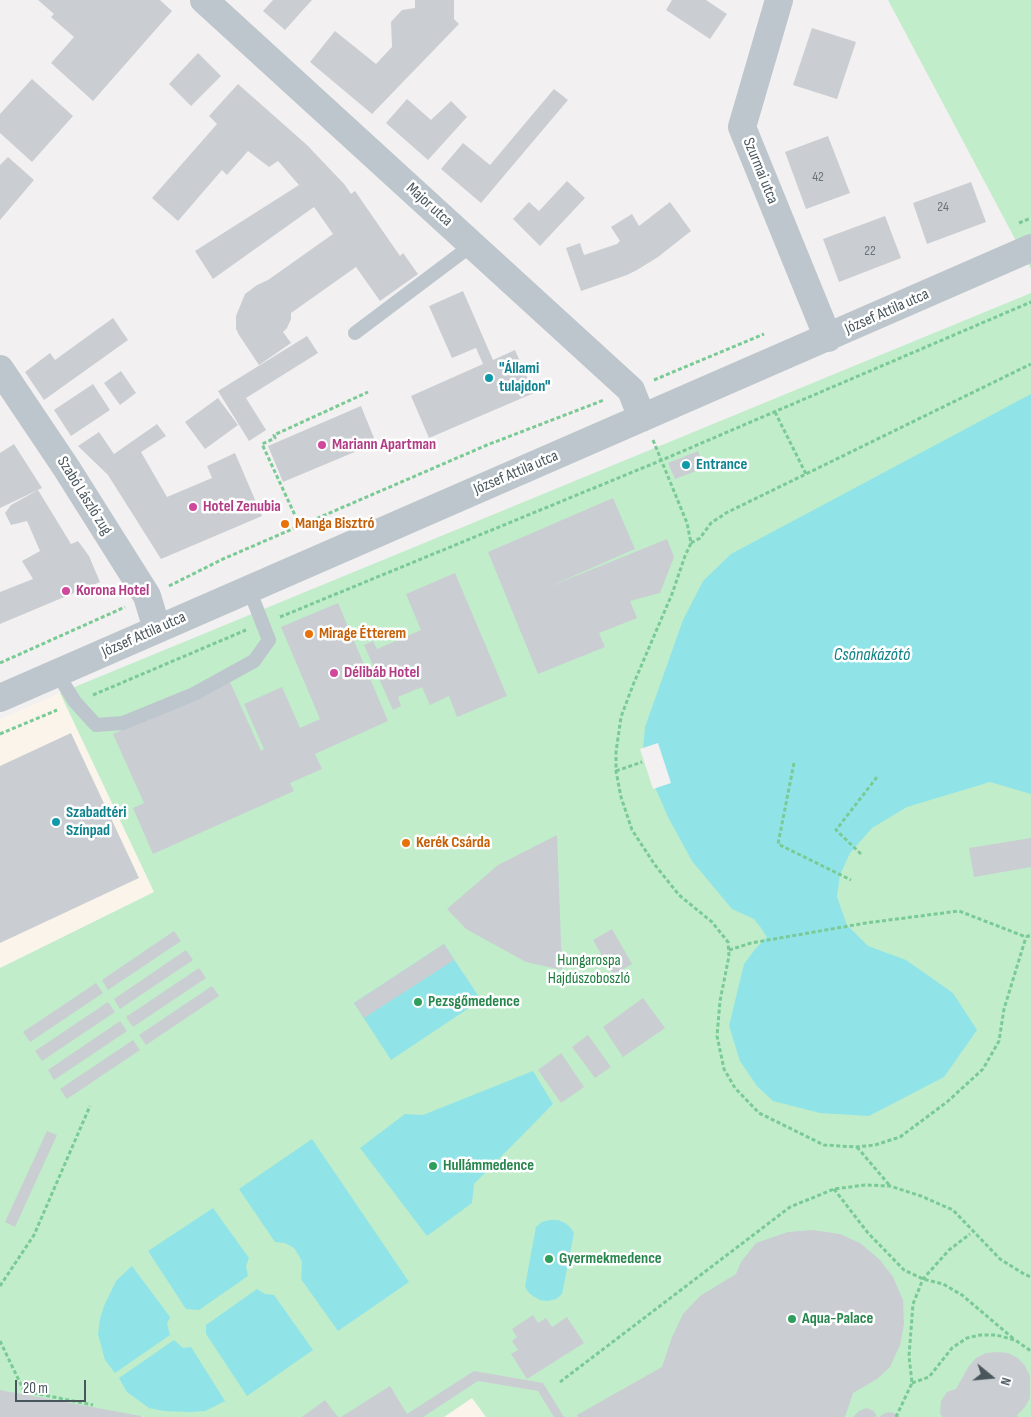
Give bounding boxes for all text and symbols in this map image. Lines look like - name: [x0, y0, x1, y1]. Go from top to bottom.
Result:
- street label: Szurmai utca: [738, 135, 782, 207]
- house number: 42: [812, 169, 824, 185]
- street label: Major utca: [402, 179, 456, 231]
- house number: 24: [937, 199, 949, 215]
- house number: 22: [864, 243, 876, 259]
- street label: József Attila utca: [842, 285, 932, 339]
- place label: "Állami tulajdon": [499, 359, 550, 397]
- marker: "Állami tulajdon": [483, 372, 495, 384]
- place label: Mariann Apartman: [332, 435, 436, 455]
- marker: Mariann Apartman: [316, 439, 328, 451]
- street label: József Attila utca: [471, 447, 561, 499]
- street label: Szabó László zug: [52, 453, 116, 539]
- place label: Entrance: [696, 455, 747, 475]
- marker: Entrance: [680, 459, 692, 471]
- place label: Hotel Zenubia: [203, 497, 281, 517]
- marker: Hotel Zenubia: [187, 501, 199, 513]
- place label: Manga Bisztró: [295, 514, 374, 534]
- marker: Manga Bisztró: [279, 518, 291, 530]
- place label: Korona Hotel: [76, 581, 149, 601]
- marker: Korona Hotel: [60, 585, 72, 597]
- street label: József Attila utca: [99, 608, 189, 662]
- place label: Mirage Étterem: [319, 624, 406, 644]
- marker: Mirage Étterem: [303, 628, 315, 640]
- water label: Csónakázótó: [834, 644, 910, 666]
- place label: Délibáb Hotel: [344, 663, 420, 683]
- marker: Délibáb Hotel: [328, 667, 340, 679]
- place label: Szabadtéri Színpad: [66, 803, 127, 841]
- marker: Szabadtéri Színpad: [50, 816, 62, 828]
- place label: Kerék Csárda: [416, 833, 490, 853]
- marker: Kerék Csárda: [400, 837, 412, 849]
- park label: Hungarospa Hajdúszoboszló: [548, 951, 630, 989]
- place label: Pezsgőmedence: [428, 992, 520, 1012]
- marker: Pezsgőmedence: [412, 996, 424, 1008]
- place label: Hullámmedence: [443, 1156, 534, 1176]
- marker: Hullámmedence: [427, 1160, 439, 1172]
- place label: Gyermekmedence: [559, 1249, 662, 1269]
- marker: Gyermekmedence: [543, 1253, 555, 1265]
- place label: Aqua-Palace: [802, 1309, 873, 1329]
- marker: Aqua-Palace: [786, 1313, 798, 1325]
- north arrow: [966, 1352, 1016, 1402]
- scale bar: [18, 1370, 89, 1402]
- text: N: [997, 1375, 1015, 1388]
- text: 20 m: [23, 1379, 48, 1398]

